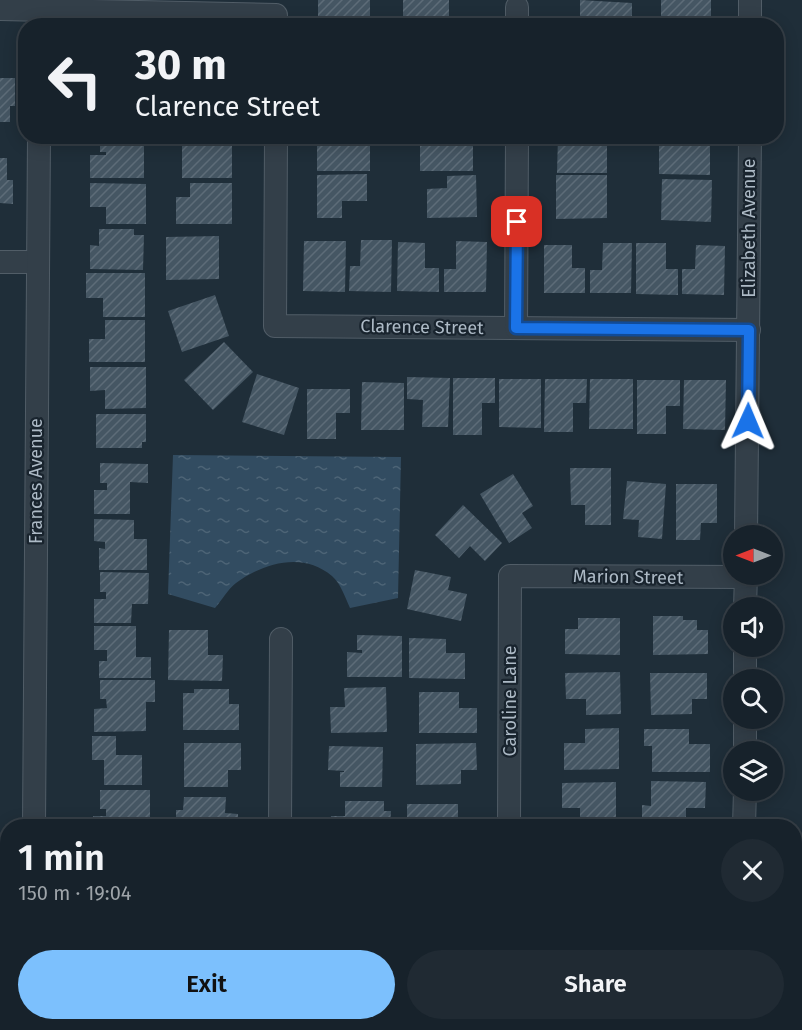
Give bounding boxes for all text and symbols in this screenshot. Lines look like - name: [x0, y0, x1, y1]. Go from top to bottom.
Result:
- text: 30 m: [135, 40, 227, 90]
- icon: left: [36, 42, 114, 120]
- text: Clarence Street: [135, 91, 320, 123]
- street label: Elizabeth Avenue: [738, 158, 760, 298]
- pin: [491, 196, 542, 247]
- icon: arrive: [500, 205, 533, 238]
- street label: Clarence Street: [360, 315, 484, 339]
- position arrow: [716, 389, 780, 453]
- street label: Frances Avenue: [25, 418, 47, 544]
- north arrow: [723, 525, 783, 585]
- map controls: [723, 525, 783, 801]
- street label: Marion Street: [573, 565, 684, 589]
- button: sound: [723, 597, 783, 657]
- street label: Caroline Lane: [499, 645, 521, 757]
- button: search: [723, 669, 783, 729]
- button: layers: [723, 741, 783, 801]
- text: 1 min: [18, 836, 105, 880]
- button: close: [721, 839, 784, 902]
- text: 150 m · 19:04: [18, 881, 131, 905]
- button: Exit: [18, 950, 395, 1019]
- button: Share: [407, 950, 784, 1019]

